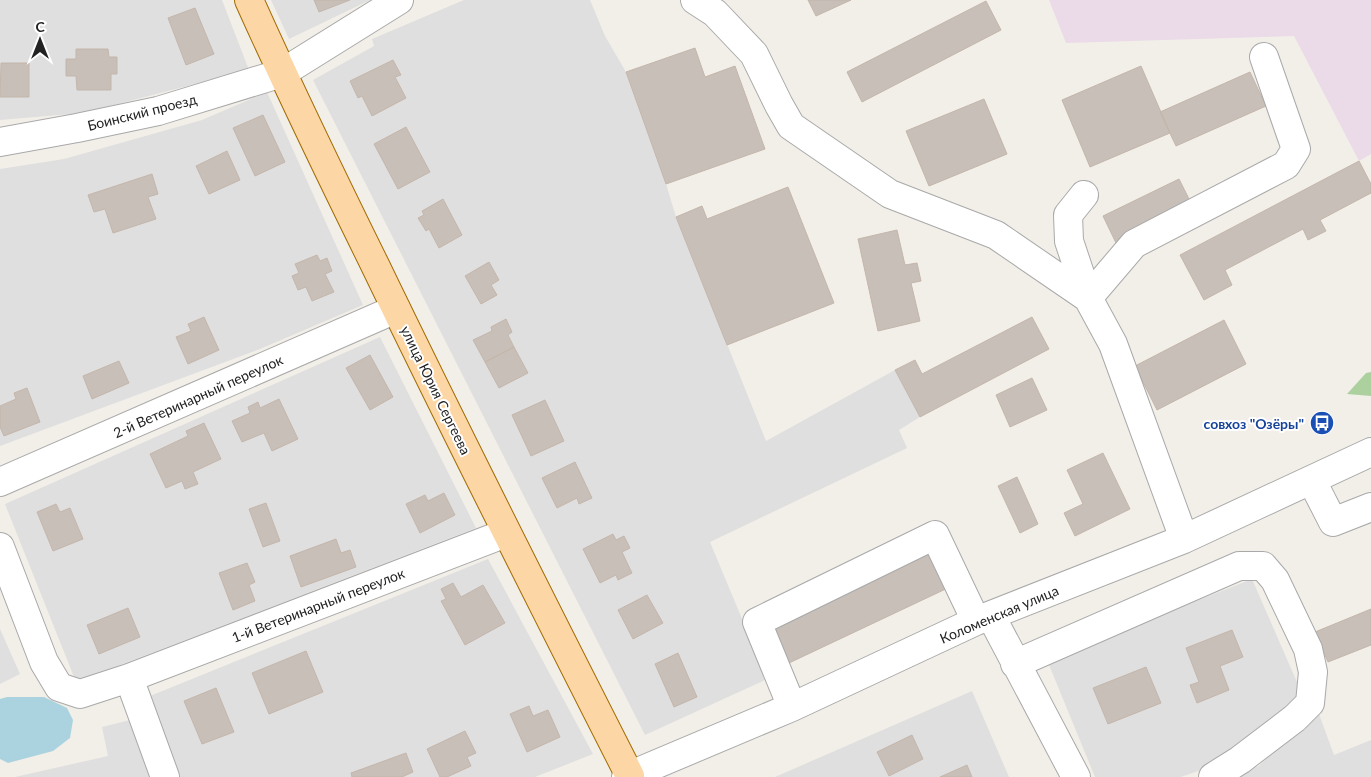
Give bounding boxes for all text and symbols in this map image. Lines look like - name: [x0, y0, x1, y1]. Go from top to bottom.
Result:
- north arrow: [15, 15, 65, 65]
- text: С: [35, 18, 45, 35]
- street label: Боинский проезд: [86, 90, 199, 134]
- street label: улица Юрия Сергеева: [397, 323, 475, 457]
- street label: 2-й Ветеринарный переулок: [111, 351, 286, 441]
- bus stop icon: совхоз "Озёры": [1309, 410, 1335, 436]
- place label: совхоз "Озёры": [1204, 415, 1304, 432]
- street label: 1-й Ветеринарный переулок: [229, 564, 408, 646]
- street label: Коломенская улица: [937, 581, 1061, 647]

